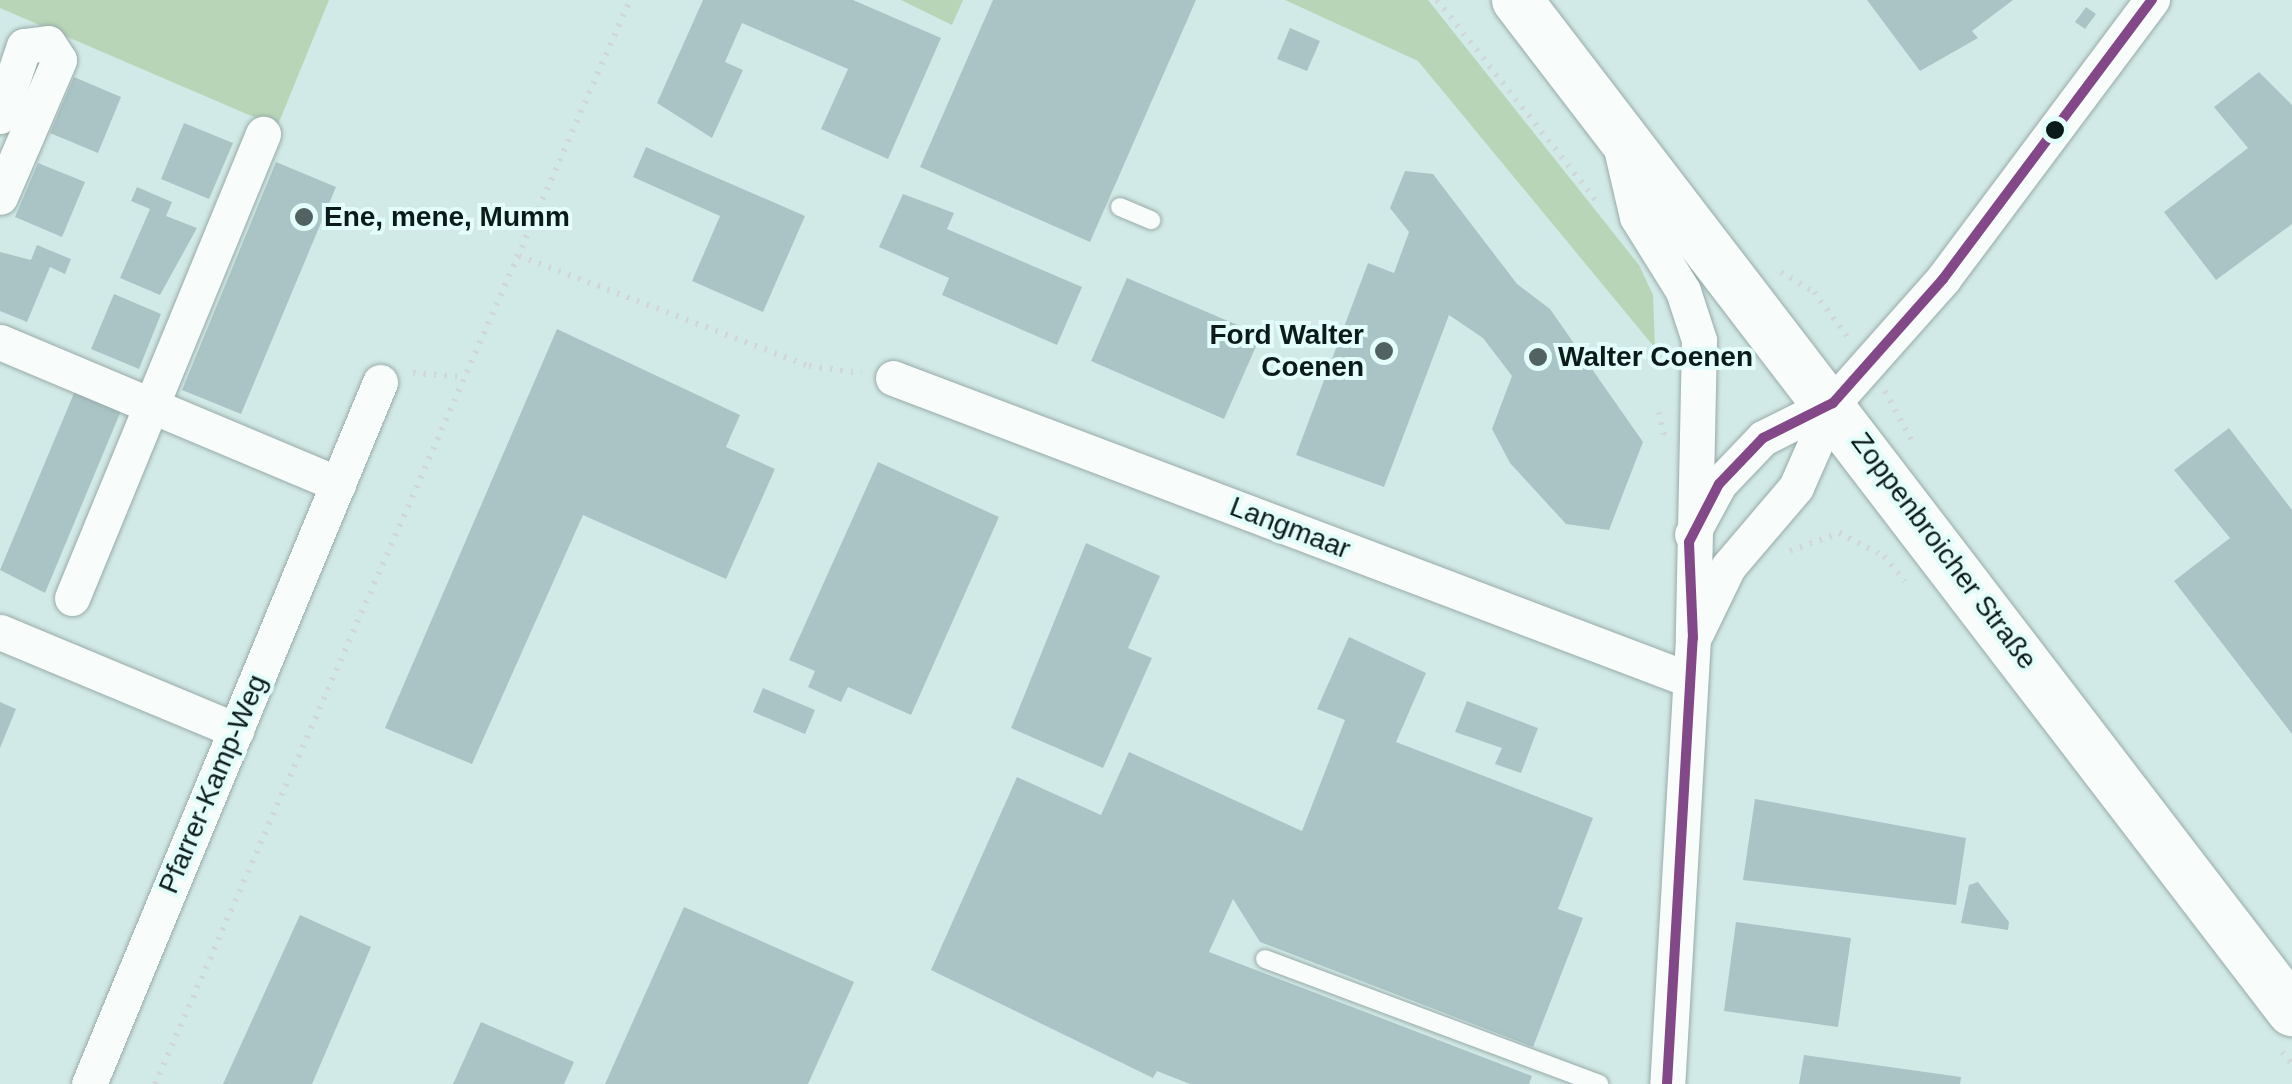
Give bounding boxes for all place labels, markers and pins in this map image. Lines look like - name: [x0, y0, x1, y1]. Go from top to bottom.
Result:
- unlabelled marker: [2045, 120, 2065, 140]
- place label: Ene, mene, Mumm: [324, 200, 570, 234]
- marker: Ene, mene, Mumm: [293, 206, 315, 228]
- place label: Ford Walter Coenen: [1209, 318, 1364, 384]
- marker: Ford Walter Coenen: [1373, 340, 1395, 362]
- place label: Walter Coenen: [1558, 340, 1753, 374]
- marker: Walter Coenen: [1527, 346, 1549, 368]

